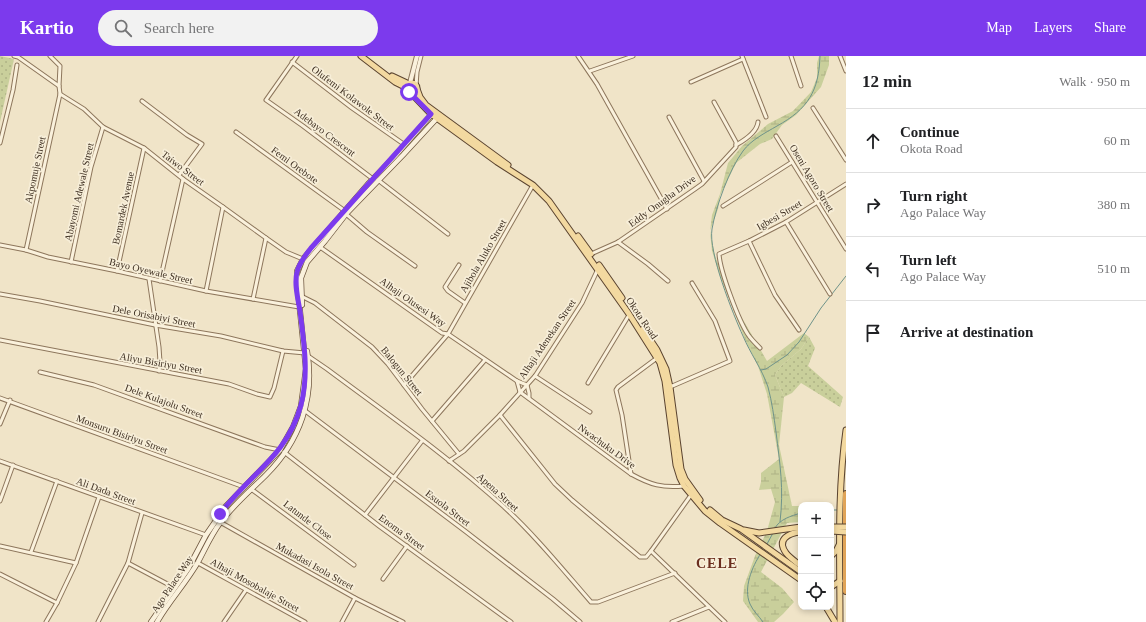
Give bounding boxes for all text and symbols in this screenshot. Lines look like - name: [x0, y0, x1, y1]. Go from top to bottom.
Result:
- search box: [98, 10, 378, 46]
- text: Kartio: [20, 17, 74, 38]
- icon: search: [112, 17, 134, 39]
- text: Search here: [144, 20, 214, 36]
- text: Map: [986, 20, 1012, 35]
- text: Layers: [1034, 20, 1072, 35]
- text: Share: [1094, 20, 1126, 35]
- street label: Olufemi Kolawole Street: [310, 63, 397, 133]
- text: 12 min: [862, 72, 912, 91]
- text: Walk · 950 m: [1059, 74, 1130, 89]
- route start: [400, 83, 418, 101]
- street label: Adebayo Crescent: [292, 105, 358, 159]
- text: Continue: [900, 124, 959, 140]
- icon: ahead: [862, 130, 884, 152]
- text: 60 m: [1104, 133, 1130, 148]
- street label: Akpomuje Street: [23, 135, 47, 204]
- text: Okota Road: [900, 141, 962, 156]
- street label: Abayomi Adewale Street: [62, 142, 96, 242]
- street label: Oseni Agoro Street: [788, 142, 837, 214]
- street label: Femi Orebote: [269, 144, 321, 186]
- street label: Taiwo Street: [159, 148, 207, 188]
- street label: Bomardek Avenue: [110, 170, 136, 245]
- street label: Eddy Onugha Drive: [626, 173, 698, 229]
- text: Turn right: [900, 188, 967, 204]
- icon: right: [862, 194, 884, 216]
- text: 380 m: [1097, 197, 1130, 212]
- street label: Igbesi Street: [754, 198, 804, 232]
- text: Ago Palace Way: [900, 205, 986, 220]
- street label: Ajibola Aluko Street: [458, 217, 509, 295]
- text: Turn left: [900, 252, 957, 268]
- street label: Bayo Oyewale Street: [108, 256, 194, 286]
- icon: left: [862, 258, 884, 280]
- text: 510 m: [1097, 261, 1130, 276]
- text: Ago Palace Way: [900, 269, 986, 284]
- street label: Alhaji Olusesi Way: [378, 275, 448, 329]
- street label: Okota Road: [624, 295, 660, 341]
- street label: Alhaji Adenekan Street: [516, 297, 578, 381]
- street label: Dele Orisabiyi Street: [112, 303, 197, 329]
- icon: arrive: [862, 322, 884, 344]
- text: Arrive at destination: [900, 324, 1033, 340]
- street label: Balogun Street: [379, 344, 425, 398]
- street label: Aliyu Bisiriyu Street: [119, 350, 203, 376]
- street label: Dele Kulajolu Street: [123, 382, 205, 420]
- street label: Monsuru Bisiriyu Street: [75, 412, 170, 456]
- street label: Nwachuku Drive: [576, 421, 638, 471]
- street label: Apena Street: [475, 471, 521, 514]
- street label: Ali Dada Street: [75, 475, 137, 507]
- street label: Esuola Street: [424, 488, 473, 528]
- street label: Latunde Close: [282, 498, 335, 542]
- map controls: [798, 502, 834, 610]
- button: +: [798, 502, 834, 538]
- route end: [211, 505, 229, 523]
- street label: Enoma Street: [377, 512, 427, 552]
- button: −: [798, 538, 834, 574]
- street label: Mukadasi Isola Street: [274, 540, 356, 592]
- street label: Ago Palace Way: [149, 553, 195, 615]
- street label: Alhaji Mosobalaje Street: [209, 556, 302, 614]
- district label: CELE: [696, 556, 738, 571]
- button: locate: [798, 574, 834, 610]

